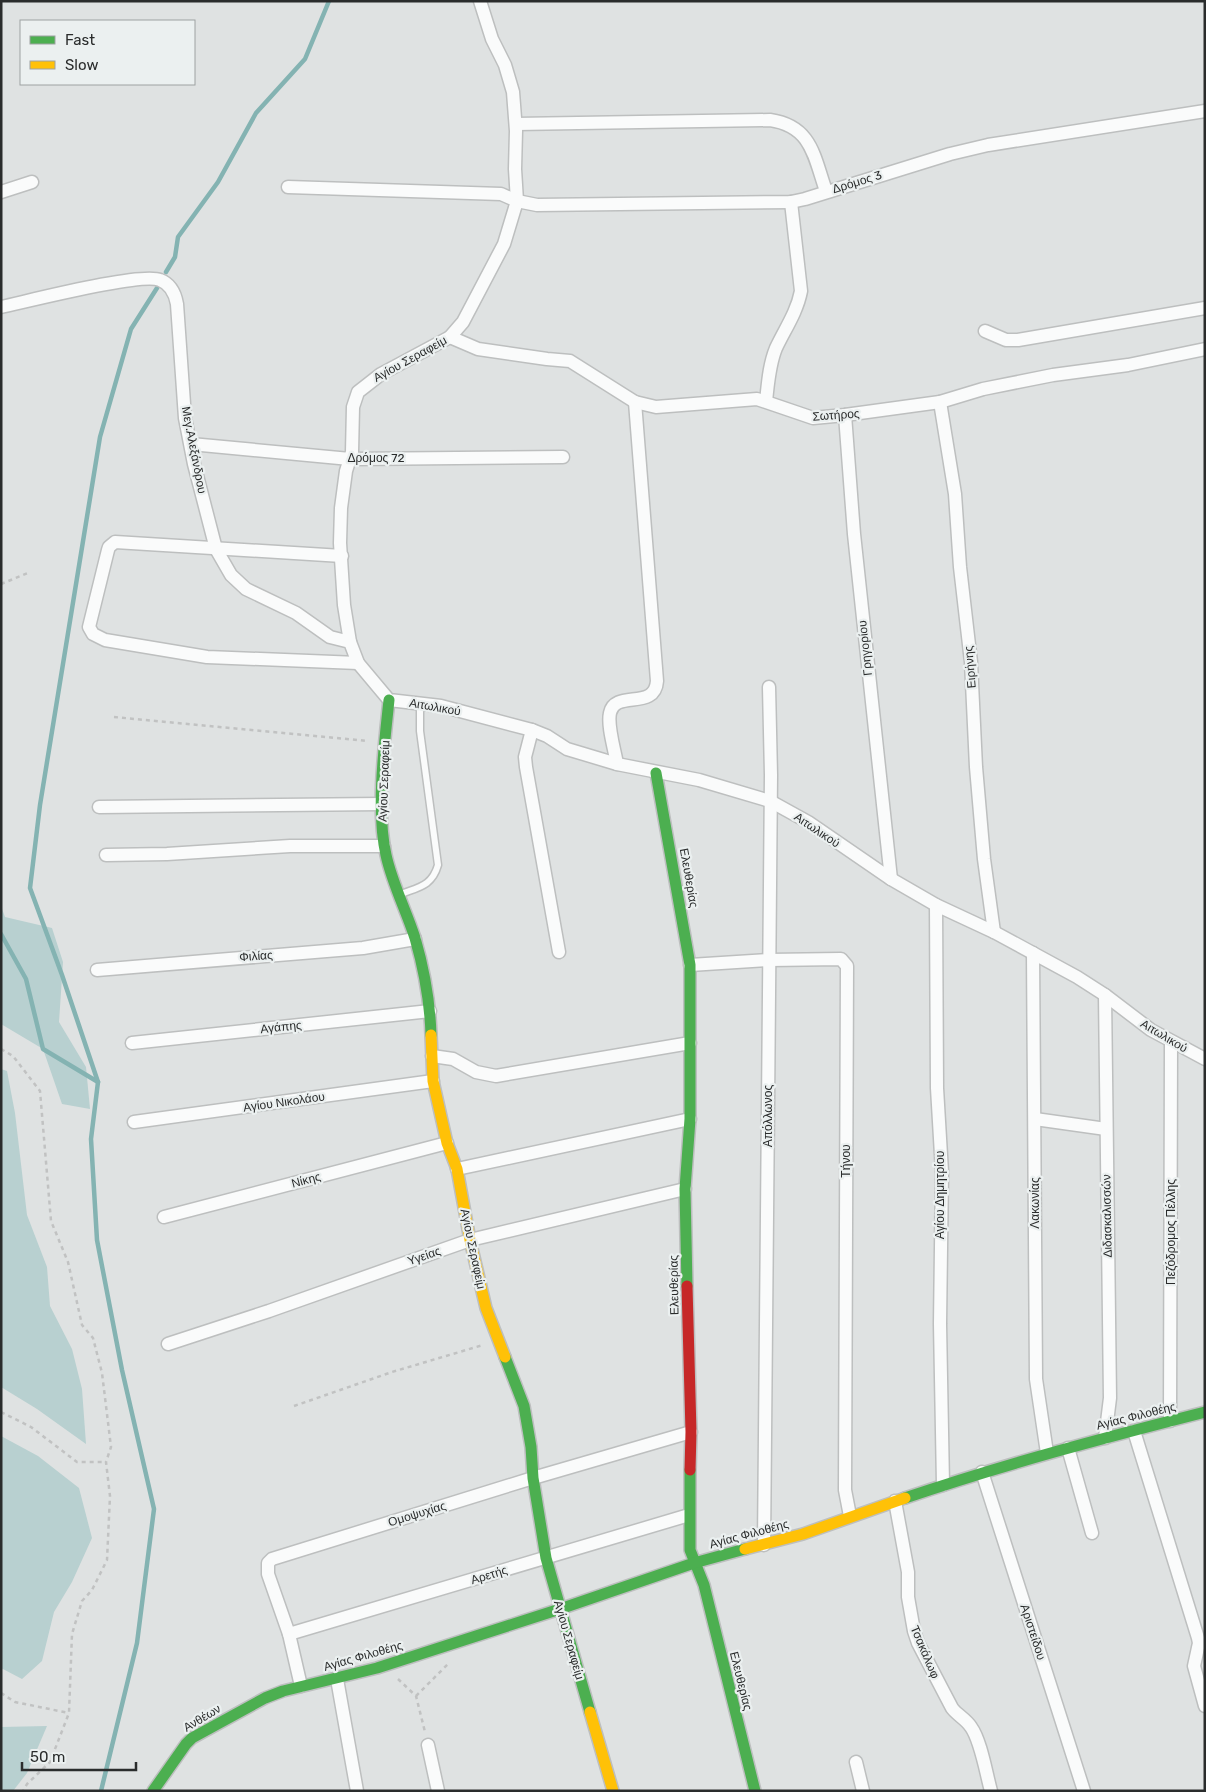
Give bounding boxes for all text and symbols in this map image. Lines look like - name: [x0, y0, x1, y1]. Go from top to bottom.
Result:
- legend: [20, 20, 195, 85]
- text: Fast: [65, 31, 95, 49]
- text: Slow: [65, 56, 98, 74]
- street label: Δρόμος 3: [831, 168, 883, 196]
- street label: Αγίου Σεραφείμ: [371, 333, 449, 385]
- street label: Μεγ.Αλεξάνδρου: [179, 405, 209, 495]
- street label: Σωτήρος: [812, 406, 860, 424]
- street label: Δρόμος 72: [347, 451, 405, 465]
- street label: Γρηγορίου: [855, 620, 875, 676]
- street label: Ειρήνης: [961, 645, 979, 689]
- street label: Αιτωλικού: [408, 696, 462, 718]
- street label: Αγίου Σεραφείμ: [376, 740, 392, 822]
- street label: Αιτωλικού: [791, 810, 843, 850]
- street label: Ελευθερίας: [677, 847, 701, 909]
- street label: Φιλίας: [239, 948, 273, 964]
- street label: Αιτωλικού: [1138, 1017, 1190, 1055]
- street label: Αγάπης: [260, 1018, 303, 1036]
- street label: Απόλλωνος: [761, 1085, 775, 1147]
- street label: Αγίου Νικολάου: [242, 1089, 326, 1115]
- street label: Τήνου: [839, 1144, 853, 1178]
- street label: Αγίου Δημητρίου: [933, 1151, 947, 1239]
- street label: Νίκης: [290, 1169, 322, 1191]
- street label: Διδασκαλισσών: [1099, 1174, 1115, 1258]
- street label: Λακωνίας: [1028, 1177, 1042, 1229]
- street label: Πεζόδρομος Πέλλης: [1164, 1179, 1178, 1285]
- street label: Αγίου Σεραφείμ: [458, 1208, 488, 1291]
- street label: Υγείας: [406, 1244, 443, 1268]
- street label: Ελευθερίας: [666, 1255, 682, 1315]
- street label: Αγίας Φιλοθέης: [1095, 1399, 1177, 1433]
- street label: Ομοψυχίας: [386, 1499, 448, 1529]
- street label: Αγίας Φιλοθέης: [708, 1517, 790, 1551]
- street label: Αρετής: [469, 1563, 509, 1587]
- street label: Αγίου Σεραφείμ: [551, 1599, 587, 1681]
- street label: Αριστείδου: [1017, 1602, 1049, 1662]
- street label: Τσακάλωφ: [908, 1623, 942, 1681]
- street label: Αγίας Φιλοθέης: [322, 1638, 404, 1674]
- street label: Ελευθερίας: [727, 1650, 755, 1712]
- street label: Ανθέων: [181, 1701, 223, 1735]
- scale bar: [22, 1740, 136, 1772]
- text: 50 m: [30, 1748, 65, 1766]

